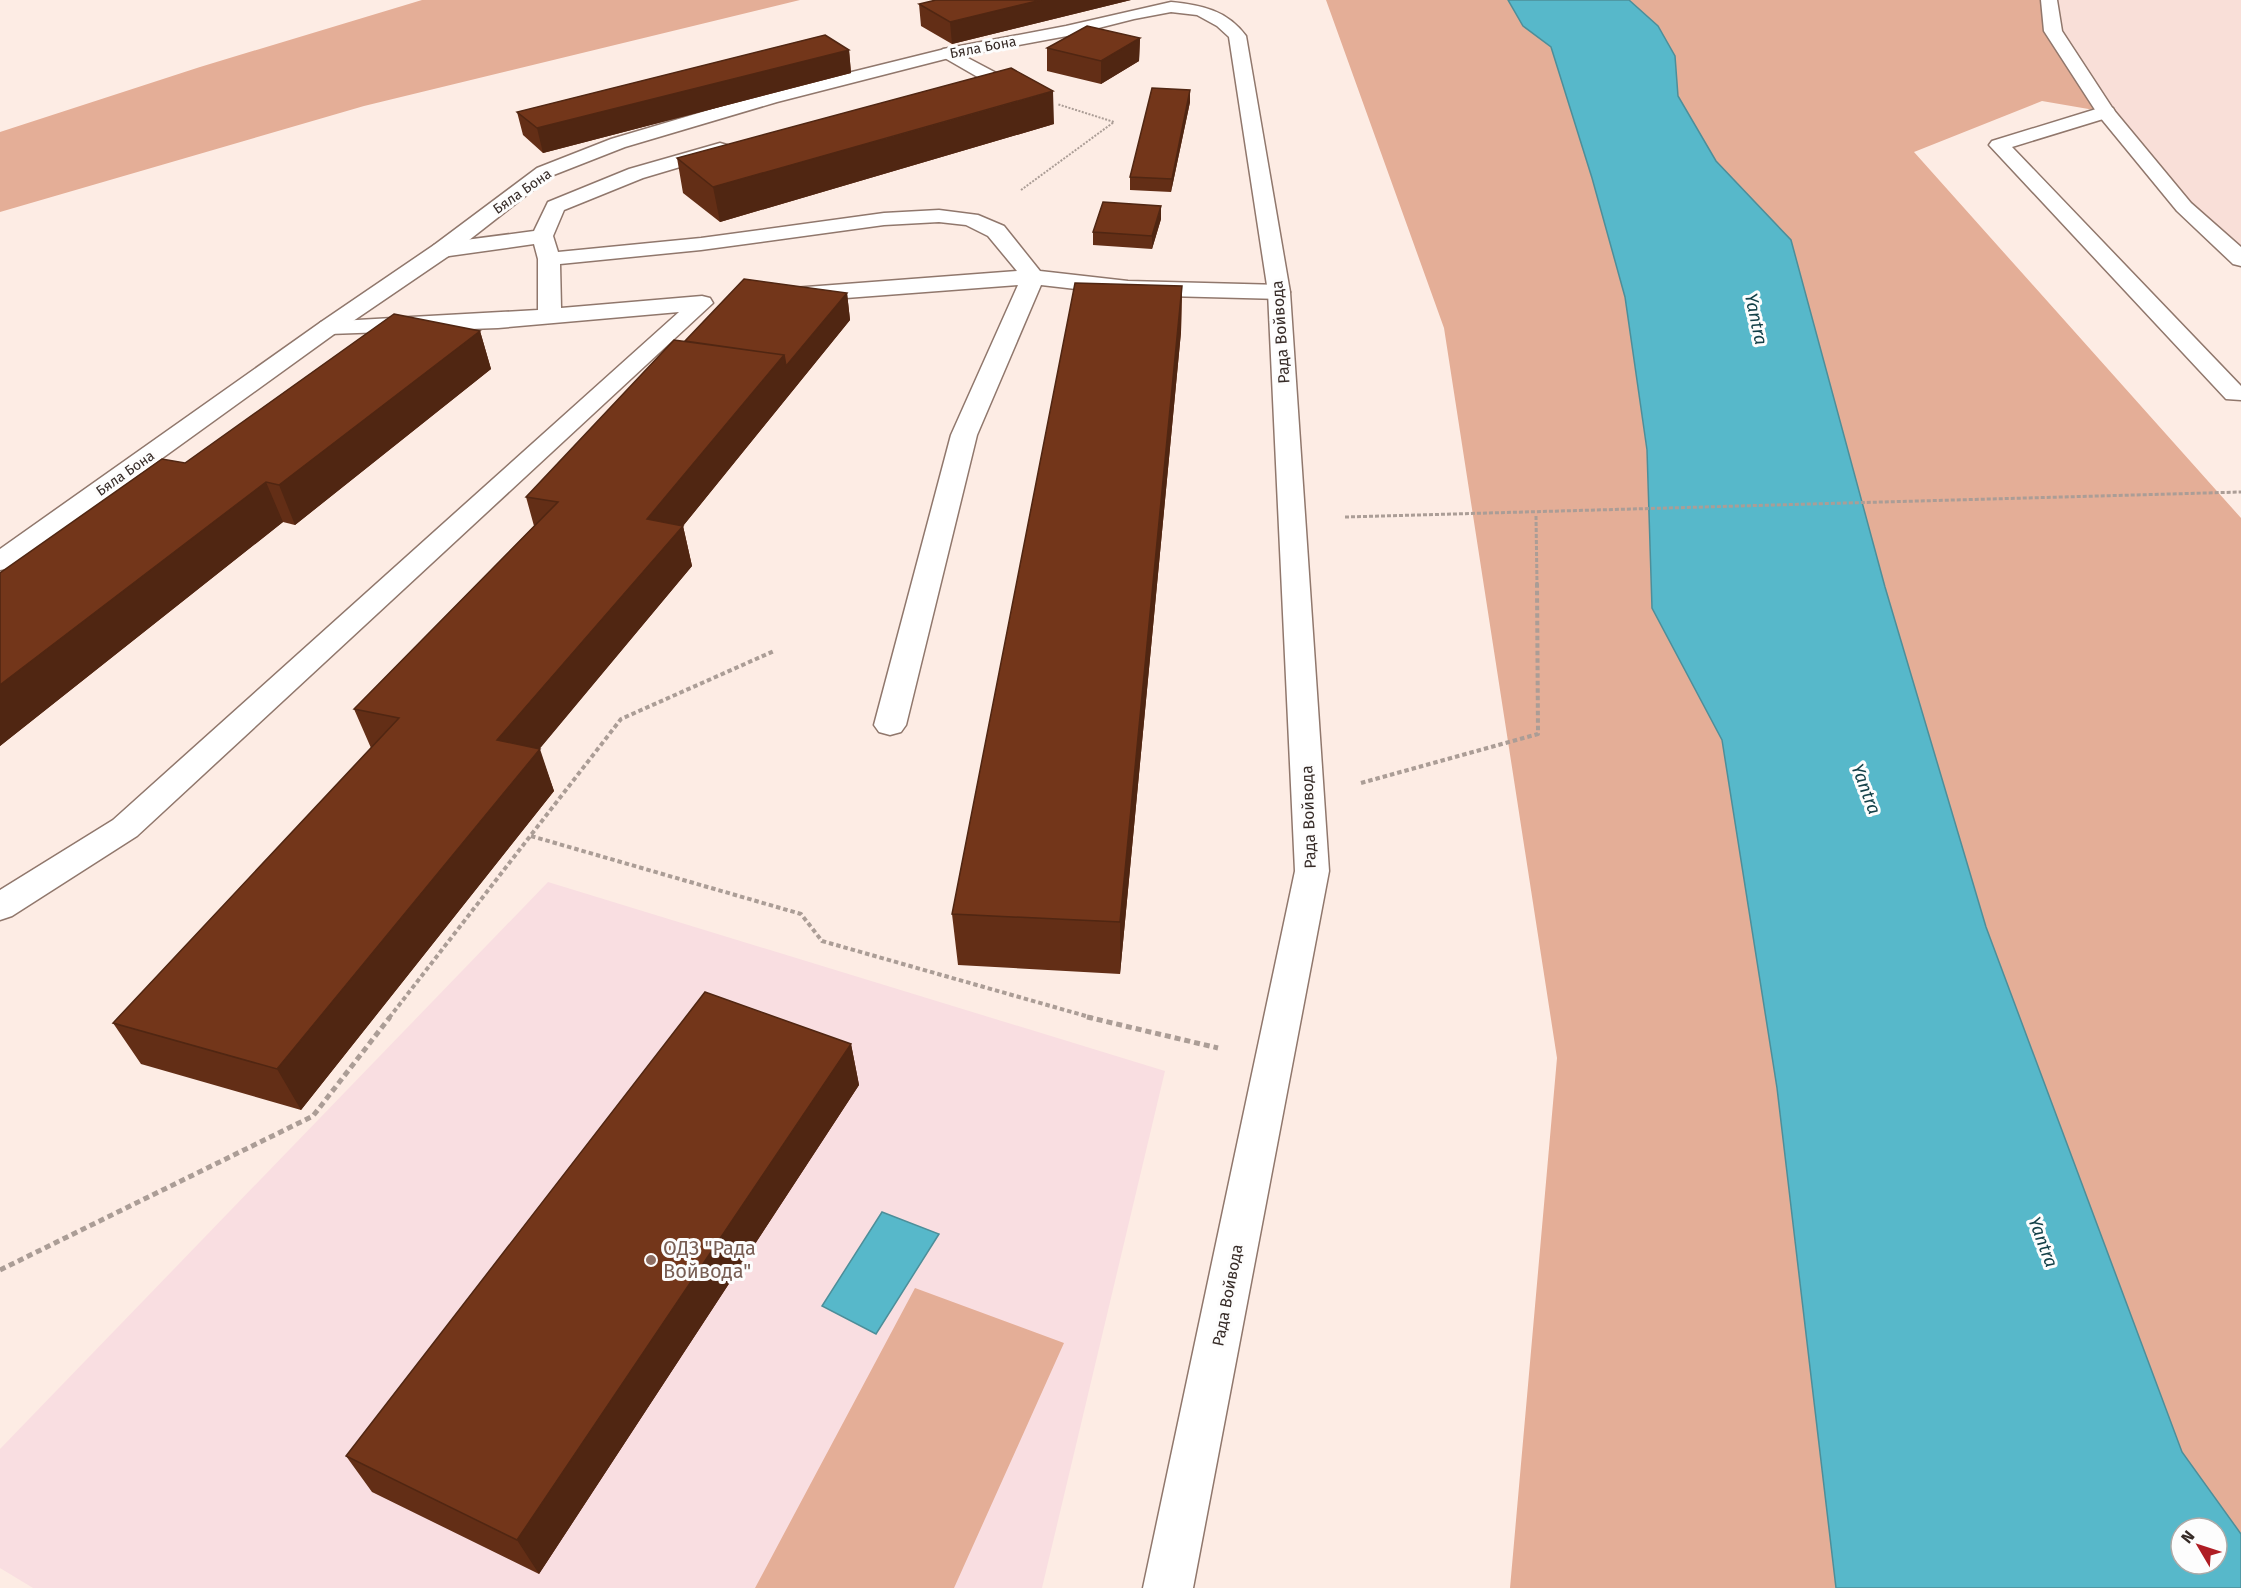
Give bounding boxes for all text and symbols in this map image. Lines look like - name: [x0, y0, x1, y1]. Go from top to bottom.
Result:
- street label: Бяла Бона: [948, 33, 1018, 62]
- street label: Бяла Бона: [490, 165, 555, 218]
- street label: Рада Войвода: [1267, 280, 1294, 384]
- water label: Yantra: [1740, 291, 1772, 347]
- street label: Бяла Бона: [93, 447, 158, 500]
- water label: Yantra: [1846, 761, 1886, 817]
- street label: Рада Войвода: [1297, 765, 1320, 869]
- water label: Yantra: [2023, 1214, 2063, 1270]
- place label: ОДЗ "Рада Войвода": [663, 1236, 756, 1283]
- street label: Рада Войвода: [1208, 1243, 1247, 1348]
- marker: ОДЗ "Рада Войвода": [644, 1253, 658, 1267]
- north arrow: [2169, 1516, 2229, 1576]
- text: N: [2177, 1527, 2198, 1547]

